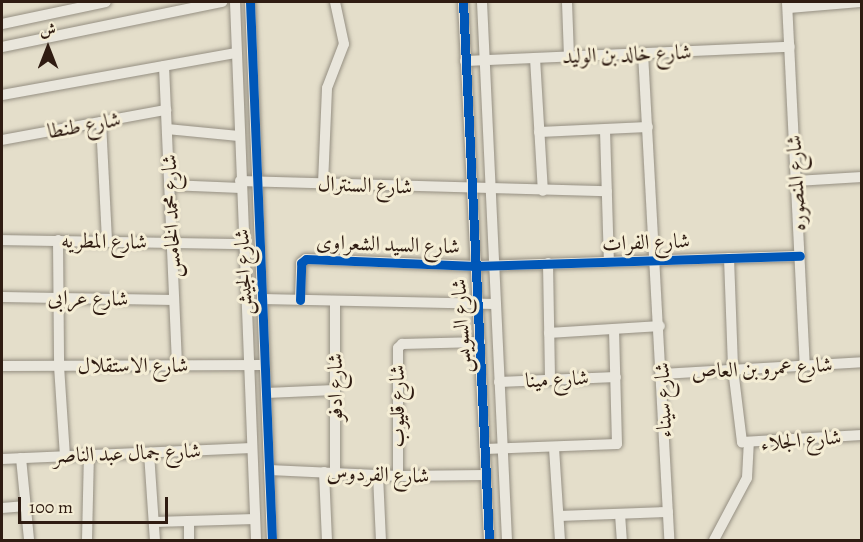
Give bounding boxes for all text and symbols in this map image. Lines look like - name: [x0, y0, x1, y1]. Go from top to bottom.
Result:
- north arrow: [18, 18, 78, 78]
- text: ش: [40, 19, 56, 41]
- street label: شارع خالد بن الوليد: [562, 39, 692, 69]
- street label: شارع طنطا: [45, 106, 123, 144]
- street label: شارع المنصوره: [781, 134, 811, 232]
- street label: شارع محمد الخامس: [156, 154, 186, 278]
- street label: شارع السنترال: [317, 171, 413, 199]
- street label: شارع المطريه: [61, 228, 147, 254]
- street label: شارع الجيش: [229, 228, 257, 316]
- street label: شارع الفرات: [602, 228, 690, 256]
- street label: شارع السيد الشعراوى: [316, 229, 460, 259]
- street label: شارع السويس: [446, 278, 476, 374]
- street label: شارع عرابى: [48, 285, 128, 311]
- street label: شارع الاستقلال: [78, 352, 188, 378]
- street label: شارع عمرو بن العاص: [691, 352, 833, 384]
- street label: شارع ادفو: [322, 353, 348, 421]
- street label: شارع سيناء: [649, 362, 677, 438]
- street label: شارع قليوب: [384, 365, 410, 447]
- street label: شارع مينا: [524, 365, 590, 393]
- street label: شارع الجلاء: [760, 424, 842, 456]
- street label: شارع جمال عبد الناصر: [53, 438, 201, 468]
- street label: شارع الفردوس: [326, 460, 430, 488]
- scale bar: [21, 485, 171, 523]
- text: 100 m: [29, 495, 73, 519]

